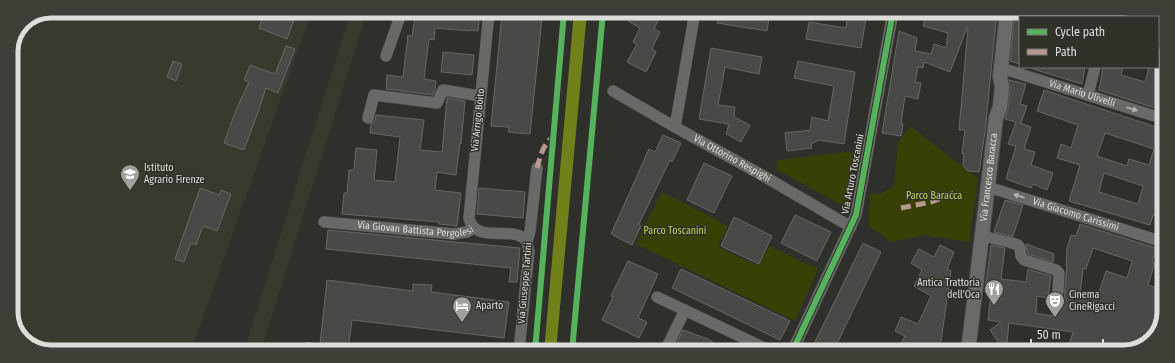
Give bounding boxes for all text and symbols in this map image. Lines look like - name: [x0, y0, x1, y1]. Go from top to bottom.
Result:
- legend: [1019, 16, 1159, 68]
- text: Cycle path: [1055, 25, 1105, 39]
- text: Path: [1055, 45, 1077, 59]
- street label: Via Mario Ulivelli: [1047, 77, 1117, 109]
- street label: Via Arrigo Boito: [469, 88, 487, 152]
- one-way arrow: [1126, 106, 1138, 112]
- street label: Via Ottorino Respighi: [691, 132, 773, 185]
- street label: Via Francesco Baracca: [978, 132, 1000, 222]
- street label: Via Arturo Toscanini: [839, 133, 867, 215]
- place label: Istituto Agrario Firenze: [144, 162, 205, 186]
- school or university icon: Istituto Agrario Firenze: [119, 163, 141, 191]
- park label: Parco Baracca: [906, 190, 962, 202]
- one-way arrow: [1013, 193, 1025, 199]
- street label: Via Giacomo Carissimi: [1031, 195, 1120, 234]
- street label: Via Giovan Battista Pergolesi: [357, 219, 476, 240]
- park label: Parco Toscanini: [644, 225, 706, 237]
- street label: Via Giuseppe Tartini: [515, 242, 535, 324]
- place label: Antica Trattoria dell’Oca: [917, 277, 980, 301]
- restaurant icon: Antica Trattoria dell’Oca: [983, 278, 1005, 306]
- place label: Cinema CineRigacci: [1069, 289, 1115, 313]
- theatre icon: Cinema CineRigacci: [1044, 290, 1066, 318]
- hotel icon: Aparto: [451, 295, 473, 323]
- place label: Aparto: [476, 300, 503, 312]
- scale bar: [1031, 321, 1103, 347]
- text: 50 m: [1037, 328, 1061, 342]

